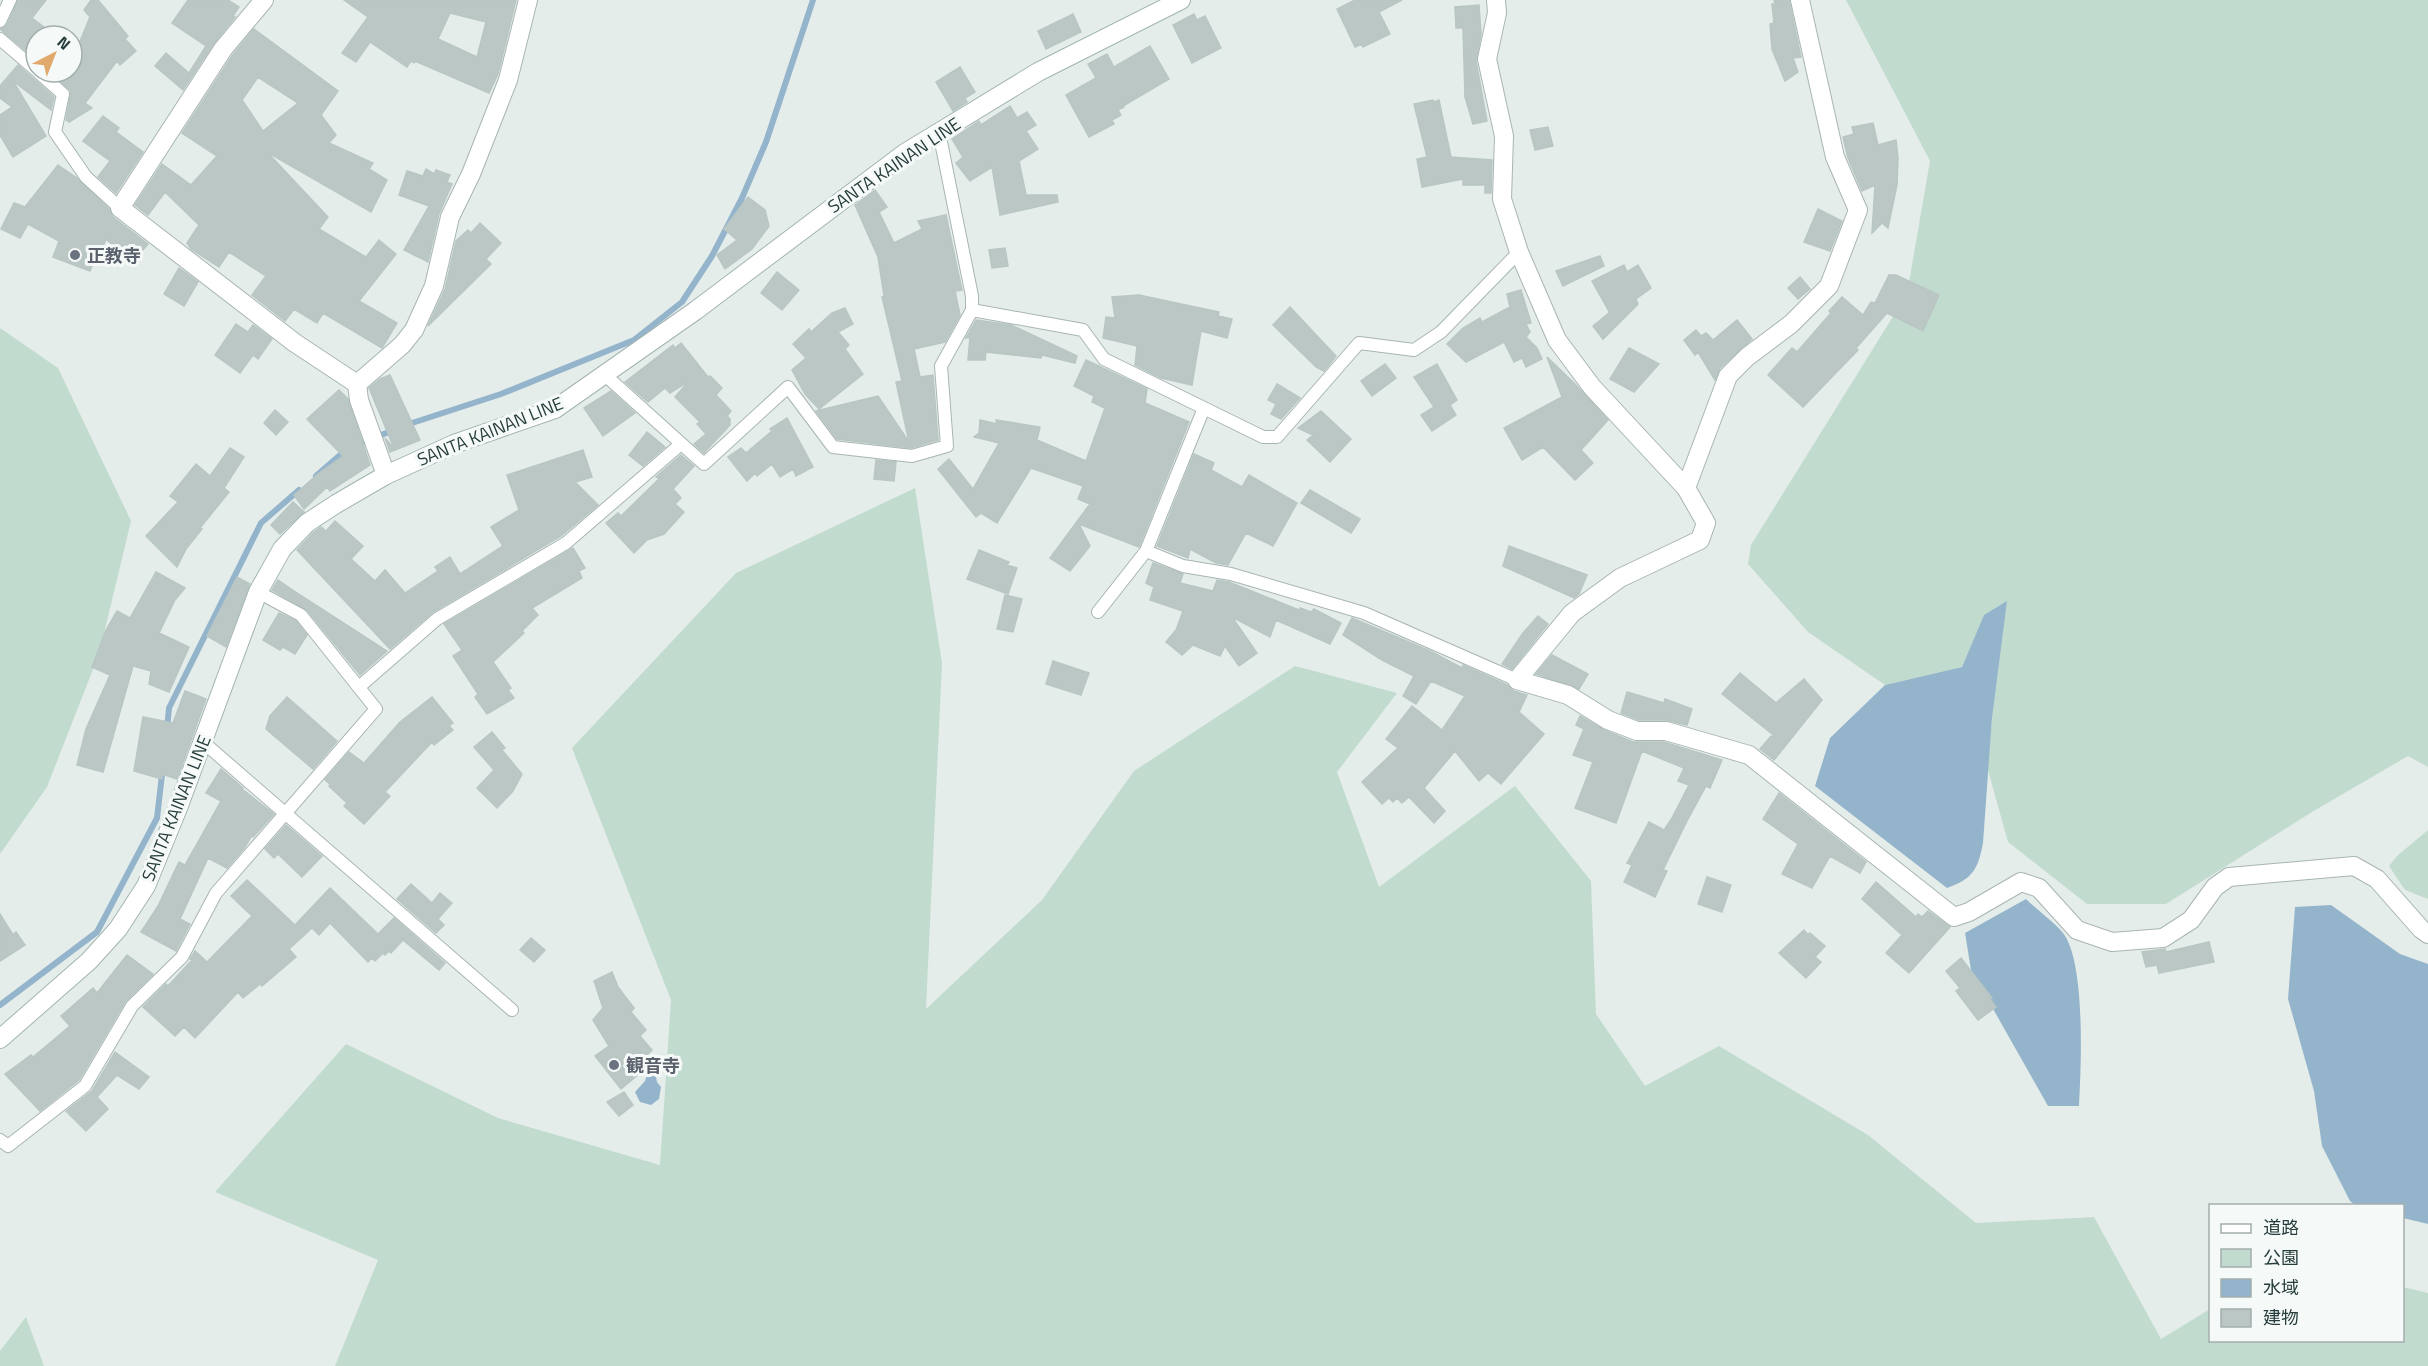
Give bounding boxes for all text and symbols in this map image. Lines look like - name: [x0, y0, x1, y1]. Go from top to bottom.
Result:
- north arrow: [24, 24, 84, 84]
- text: N: [52, 30, 76, 55]
- street label: SANTA KAINAN LINE: [822, 110, 966, 220]
- place label: 正教寺: [87, 242, 141, 269]
- marker: 正教寺: [68, 248, 82, 262]
- street label: SANTA KAINAN LINE: [413, 389, 567, 473]
- street label: SANTA KAINAN LINE: [134, 731, 218, 885]
- place label: 観音寺: [626, 1052, 680, 1079]
- marker: 観音寺: [607, 1058, 621, 1072]
- legend: [2209, 1204, 2404, 1342]
- text: 道路: [2263, 1214, 2299, 1241]
- text: 公園: [2263, 1244, 2299, 1271]
- text: 水域: [2263, 1274, 2299, 1301]
- text: 建物: [2263, 1304, 2299, 1331]

